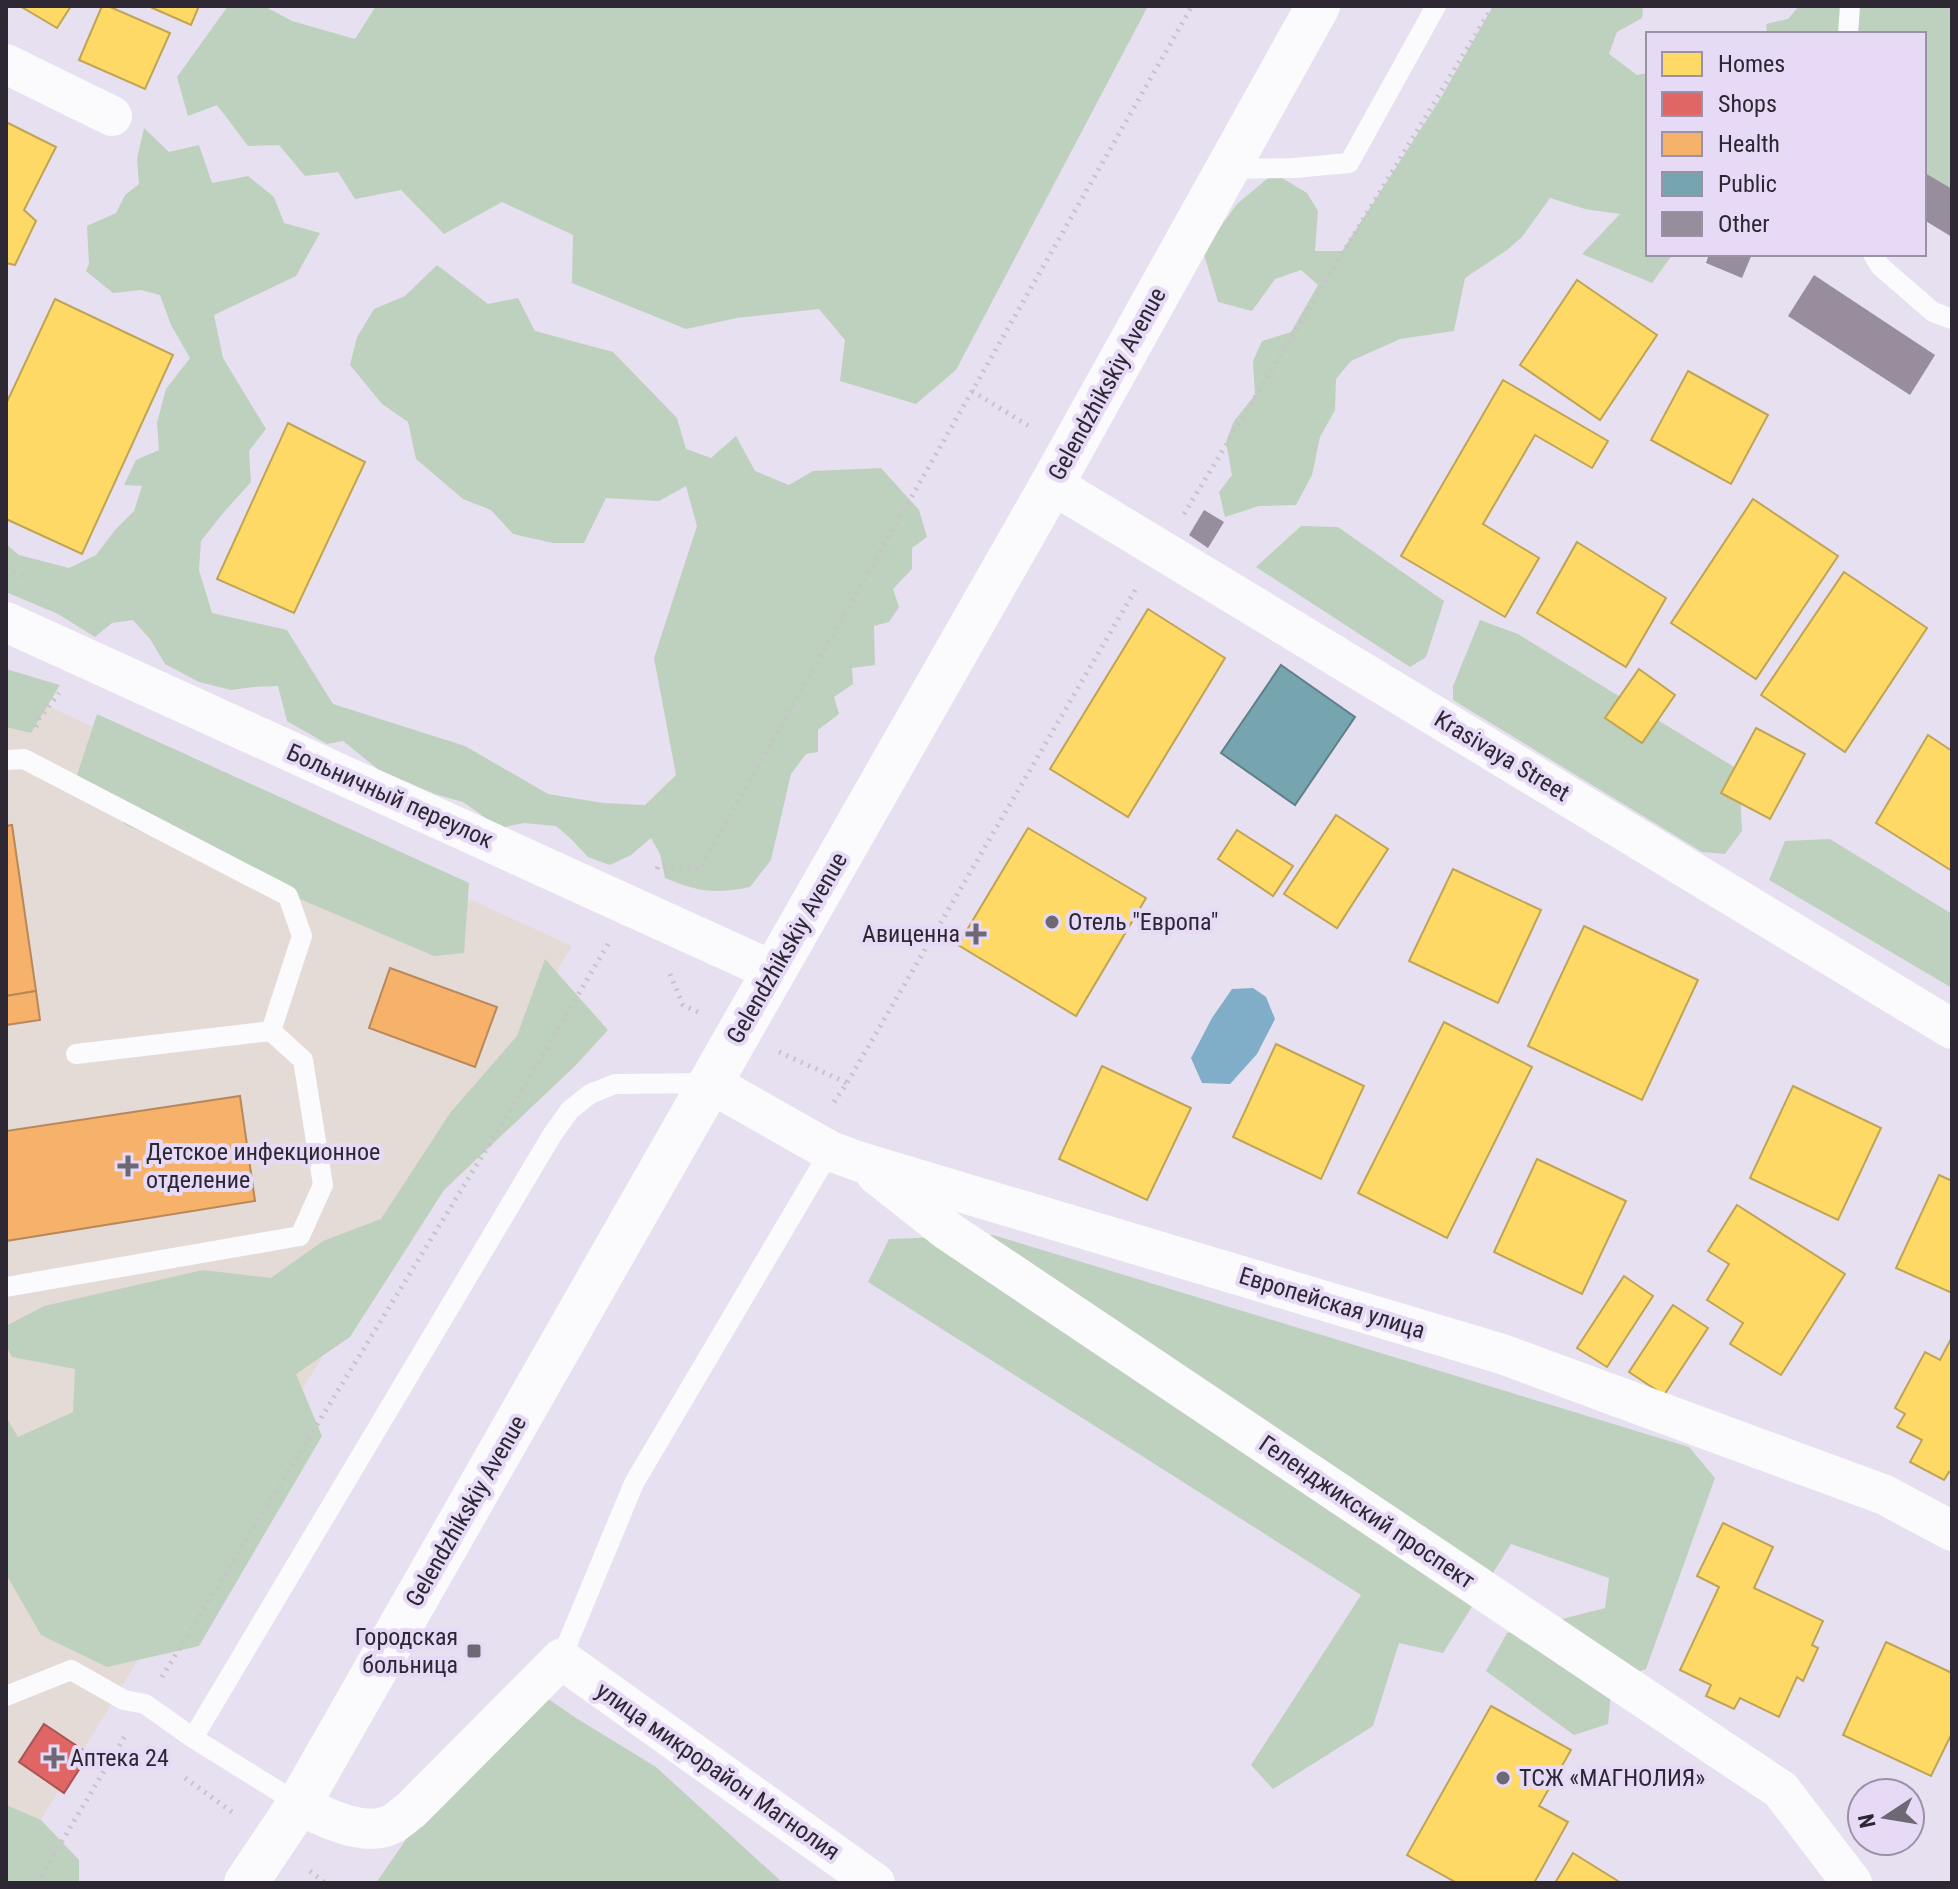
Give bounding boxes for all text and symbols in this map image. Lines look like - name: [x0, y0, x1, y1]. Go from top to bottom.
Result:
- legend: [1646, 32, 1926, 256]
- text: Homes: [1718, 50, 1785, 78]
- text: Shops: [1718, 90, 1777, 118]
- text: Health: [1718, 130, 1780, 158]
- text: Public: [1718, 170, 1777, 198]
- text: Other: [1718, 210, 1770, 238]
- street label: Gelendzhikskiy Avenue: [1042, 283, 1172, 485]
- street label: Krasivaya Street: [1429, 705, 1575, 807]
- street label: Больничный переулок: [283, 738, 498, 854]
- street label: Gelendzhikskiy Avenue: [721, 847, 853, 1049]
- place label: Отель "Европа": [1068, 908, 1218, 936]
- marker: Отель "Европа": [1043, 913, 1061, 931]
- place label: Авиценна: [862, 920, 960, 948]
- marker: Авиценна: [967, 925, 985, 943]
- place label: Детское инфекционное отделение: [146, 1138, 380, 1194]
- marker: Детское инфекционное отделение: [117, 1155, 139, 1177]
- street label: Европейская улица: [1236, 1261, 1428, 1345]
- street label: Gelendzhikskiy Avenue: [400, 1410, 532, 1612]
- street label: Геленджикский проспект: [1254, 1429, 1480, 1595]
- place label: Городская больница: [355, 1623, 458, 1679]
- marker: Городская больница: [465, 1642, 483, 1660]
- street label: улица микрорайон Магнолия: [591, 1676, 845, 1866]
- place label: Аптека 24: [70, 1744, 169, 1772]
- marker: Аптека 24: [45, 1749, 63, 1767]
- place label: ТСЖ «МАГНОЛИЯ»: [1519, 1764, 1705, 1792]
- marker: ТСЖ «МАГНОЛИЯ»: [1494, 1769, 1512, 1787]
- north arrow: [1846, 1777, 1926, 1857]
- text: N: [1853, 1812, 1881, 1830]

